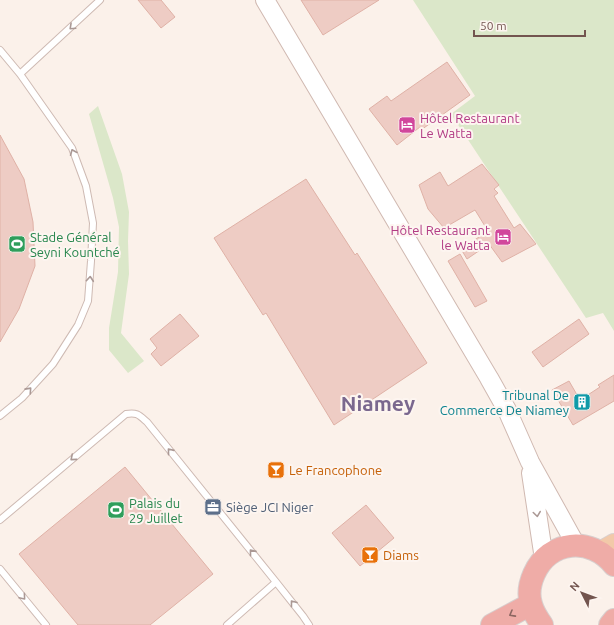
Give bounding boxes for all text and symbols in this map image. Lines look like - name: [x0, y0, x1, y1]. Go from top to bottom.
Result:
- scale bar: [474, 12, 585, 38]
- text: 50 m: [480, 19, 507, 32]
- one-way arrow: [69, 22, 76, 29]
- place label: Hôtel Restaurant Le Watta: [420, 111, 520, 140]
- hotel icon: Hôtel Restaurant Le Watta: [397, 115, 417, 135]
- one-way arrow: [70, 148, 78, 156]
- place label: Hôtel Restaurant le Watta: [390, 223, 490, 252]
- hotel icon: Hôtel Restaurant le Watta: [493, 227, 513, 247]
- place label: Stade Général Seyni Kountché: [30, 230, 120, 259]
- sports icon: Stade Général Seyni Kountché: [7, 234, 27, 254]
- one-way arrow: [85, 276, 94, 282]
- one-way arrow: [25, 387, 32, 395]
- place label: Tribunal De Commerce De Niamey: [440, 388, 569, 417]
- district label: Niamey: [341, 391, 415, 415]
- building icon: Tribunal De Commerce De Niamey: [572, 392, 592, 412]
- one-way arrow: [168, 448, 175, 455]
- one-way arrow: [71, 454, 78, 461]
- bar icon: Le Francophone: [266, 460, 286, 480]
- place label: Le Francophone: [289, 463, 382, 477]
- place label: Palais du 29 Juillet: [129, 496, 183, 525]
- office icon: Siège JCI Niger: [203, 497, 223, 517]
- sports icon: Palais du 29 Juillet: [106, 500, 126, 520]
- place label: Siège JCI Niger: [226, 500, 314, 514]
- one-way arrow: [532, 511, 541, 518]
- bar icon: Diams: [360, 545, 380, 565]
- place label: Diams: [383, 548, 419, 562]
- one-way arrow: [250, 549, 257, 557]
- north arrow: [562, 573, 602, 613]
- text: N: [567, 579, 582, 593]
- one-way arrow: [19, 592, 26, 600]
- one-way arrow: [291, 601, 298, 608]
- one-way arrow: [508, 610, 516, 617]

